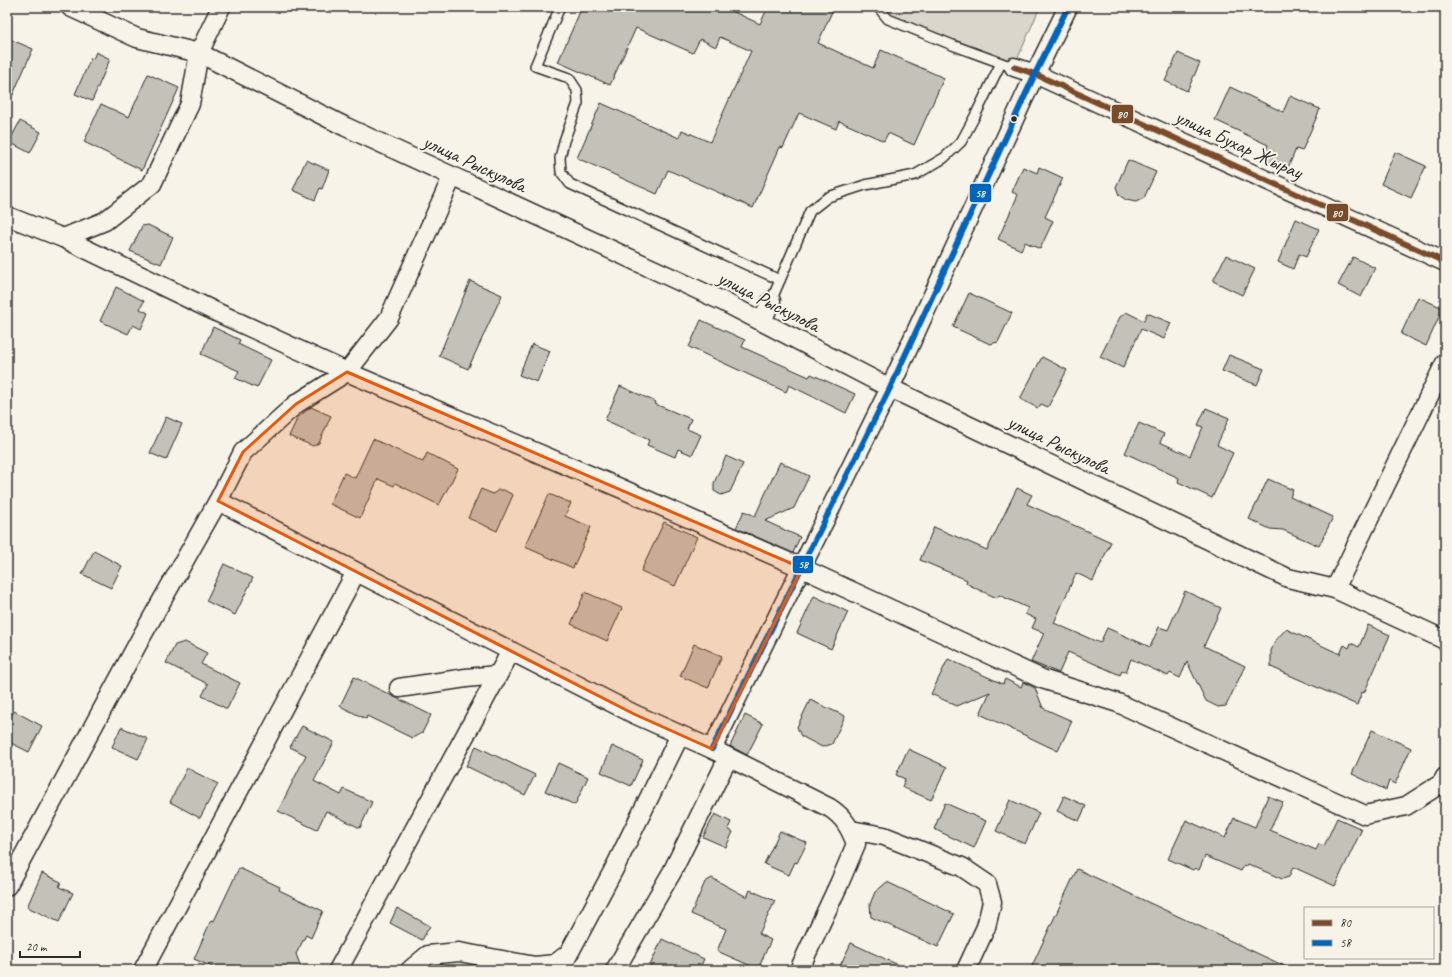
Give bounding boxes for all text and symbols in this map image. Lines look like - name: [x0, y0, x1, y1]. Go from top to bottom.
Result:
- line badge: 80: [1111, 104, 1134, 124]
- street label: улица Бухар Жырау: [1170, 104, 1307, 185]
- text: 80: [1117, 107, 1128, 121]
- unlabelled marker: [1009, 114, 1019, 124]
- street label: улица Рыскулова: [418, 128, 532, 199]
- line badge: 58: [969, 183, 992, 203]
- text: 58: [975, 186, 987, 200]
- line badge: 80: [1326, 203, 1349, 222]
- text: 80: [1332, 206, 1343, 220]
- street label: улица Рыскулова: [713, 265, 825, 339]
- street label: улица Рыскулова: [1003, 408, 1116, 481]
- line badge: 58: [792, 555, 814, 574]
- text: 58: [798, 557, 810, 571]
- legend: [1304, 907, 1434, 959]
- text: 80: [1340, 915, 1352, 931]
- scale bar: [20, 933, 80, 959]
- text: 58: [1340, 935, 1352, 951]
- text: 20 m: [26, 939, 48, 955]

